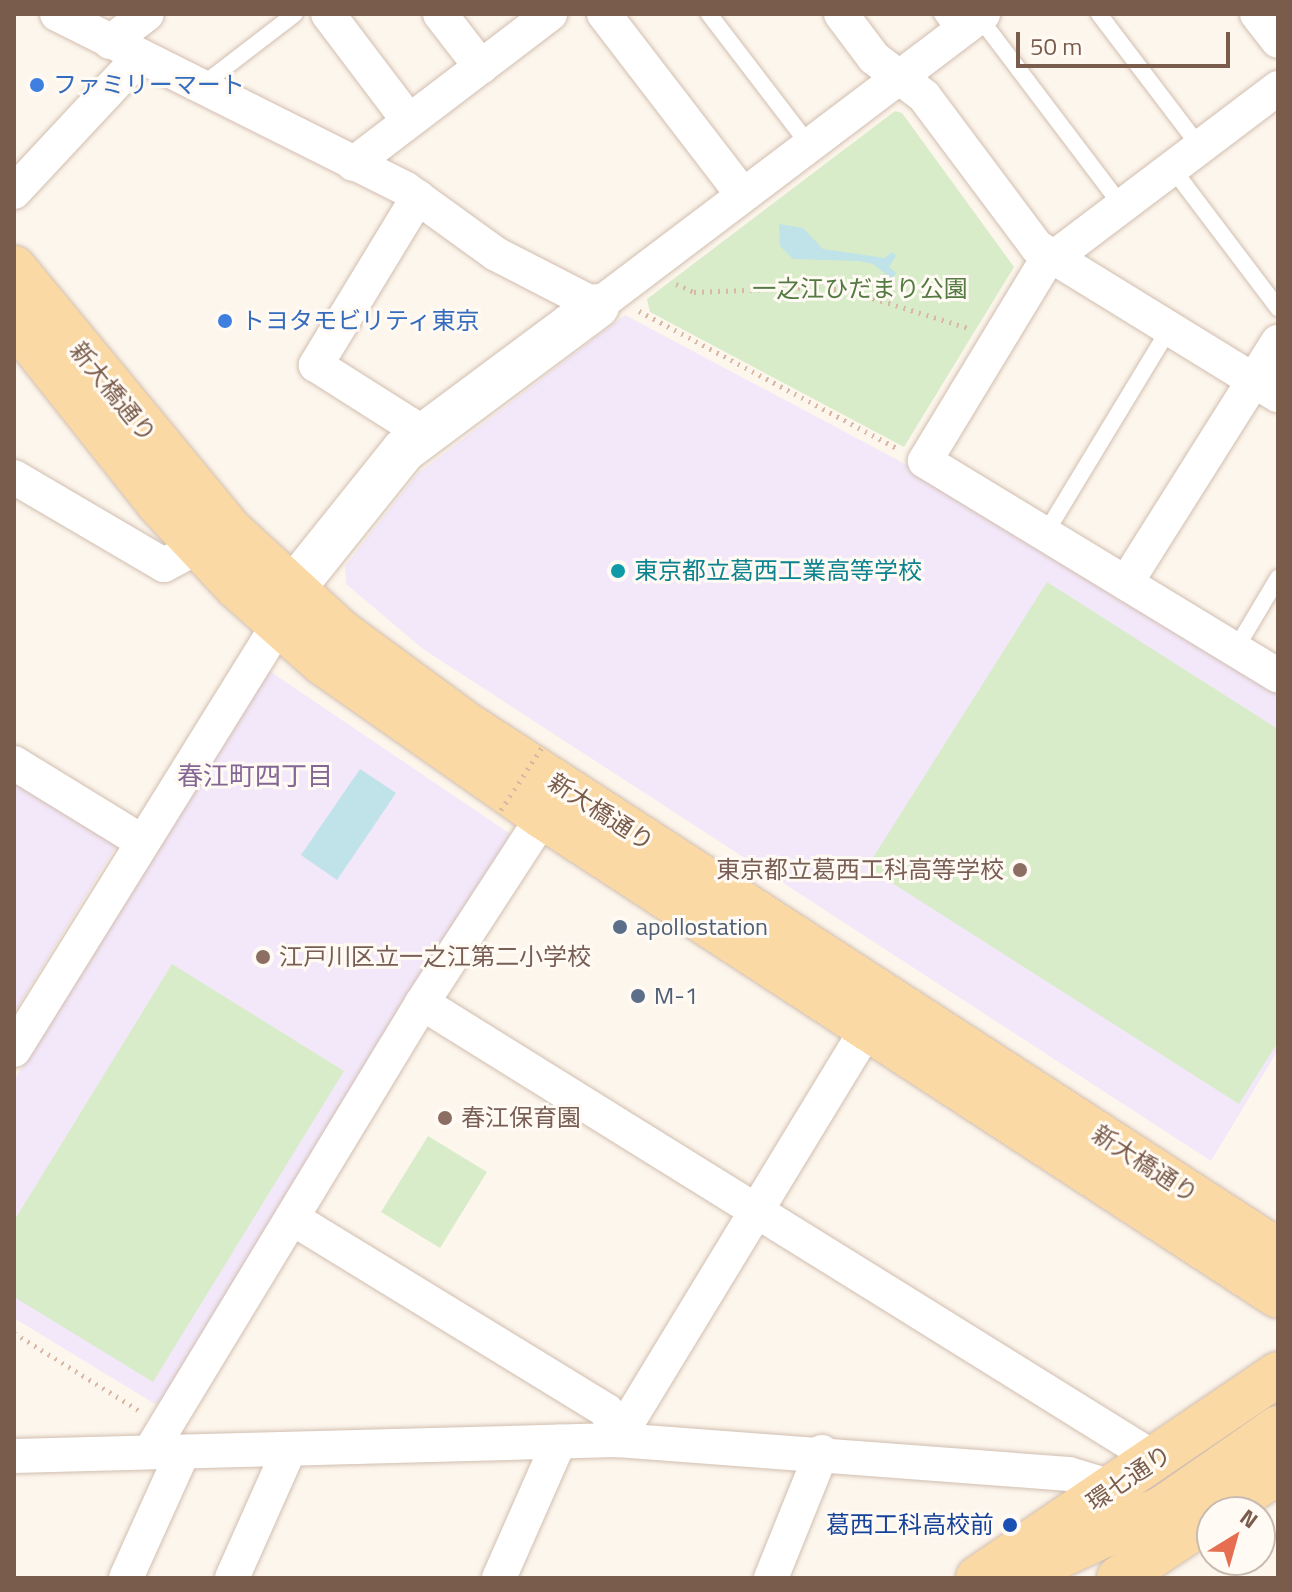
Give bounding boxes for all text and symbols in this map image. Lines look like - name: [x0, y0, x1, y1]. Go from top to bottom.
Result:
- scale bar: [1020, 16, 1234, 66]
- text: 50 m: [1030, 28, 1082, 64]
- place label: ファミリーマート: [53, 71, 245, 99]
- marker: ファミリーマート: [28, 76, 46, 94]
- park label: 一之江ひだまり公園: [752, 275, 968, 303]
- place label: トヨタモビリティ東京: [241, 307, 481, 335]
- marker: トヨタモビリティ東京: [216, 312, 234, 330]
- street label: 新大橋通り: [64, 336, 162, 448]
- place label: 東京都立葛西工業高等学校: [634, 557, 922, 585]
- marker: 東京都立葛西工業高等学校: [609, 562, 627, 580]
- district label: 春江町四丁目: [177, 760, 333, 792]
- street label: 新大橋通り: [543, 767, 659, 857]
- place label: 東京都立葛西工科高等学校: [716, 856, 1004, 884]
- marker: 東京都立葛西工科高等学校: [1011, 861, 1029, 879]
- place label: apollostation: [636, 913, 768, 941]
- marker: apollostation: [611, 918, 629, 936]
- place label: 江戸川区立一之江第二小学校: [279, 943, 591, 971]
- marker: 江戸川区立一之江第二小学校: [254, 948, 272, 966]
- place label: M-1: [654, 982, 698, 1010]
- marker: M-1: [629, 987, 647, 1005]
- place label: 春江保育園: [461, 1104, 581, 1132]
- marker: 春江保育園: [436, 1109, 454, 1127]
- street label: 新大橋通り: [1087, 1119, 1203, 1209]
- street label: 環七通り: [1081, 1439, 1177, 1517]
- north arrow: [1196, 1496, 1276, 1576]
- text: N: [1233, 1500, 1266, 1537]
- place label: 葛西工科高校前: [826, 1511, 994, 1539]
- marker: 葛西工科高校前: [1001, 1516, 1019, 1534]

